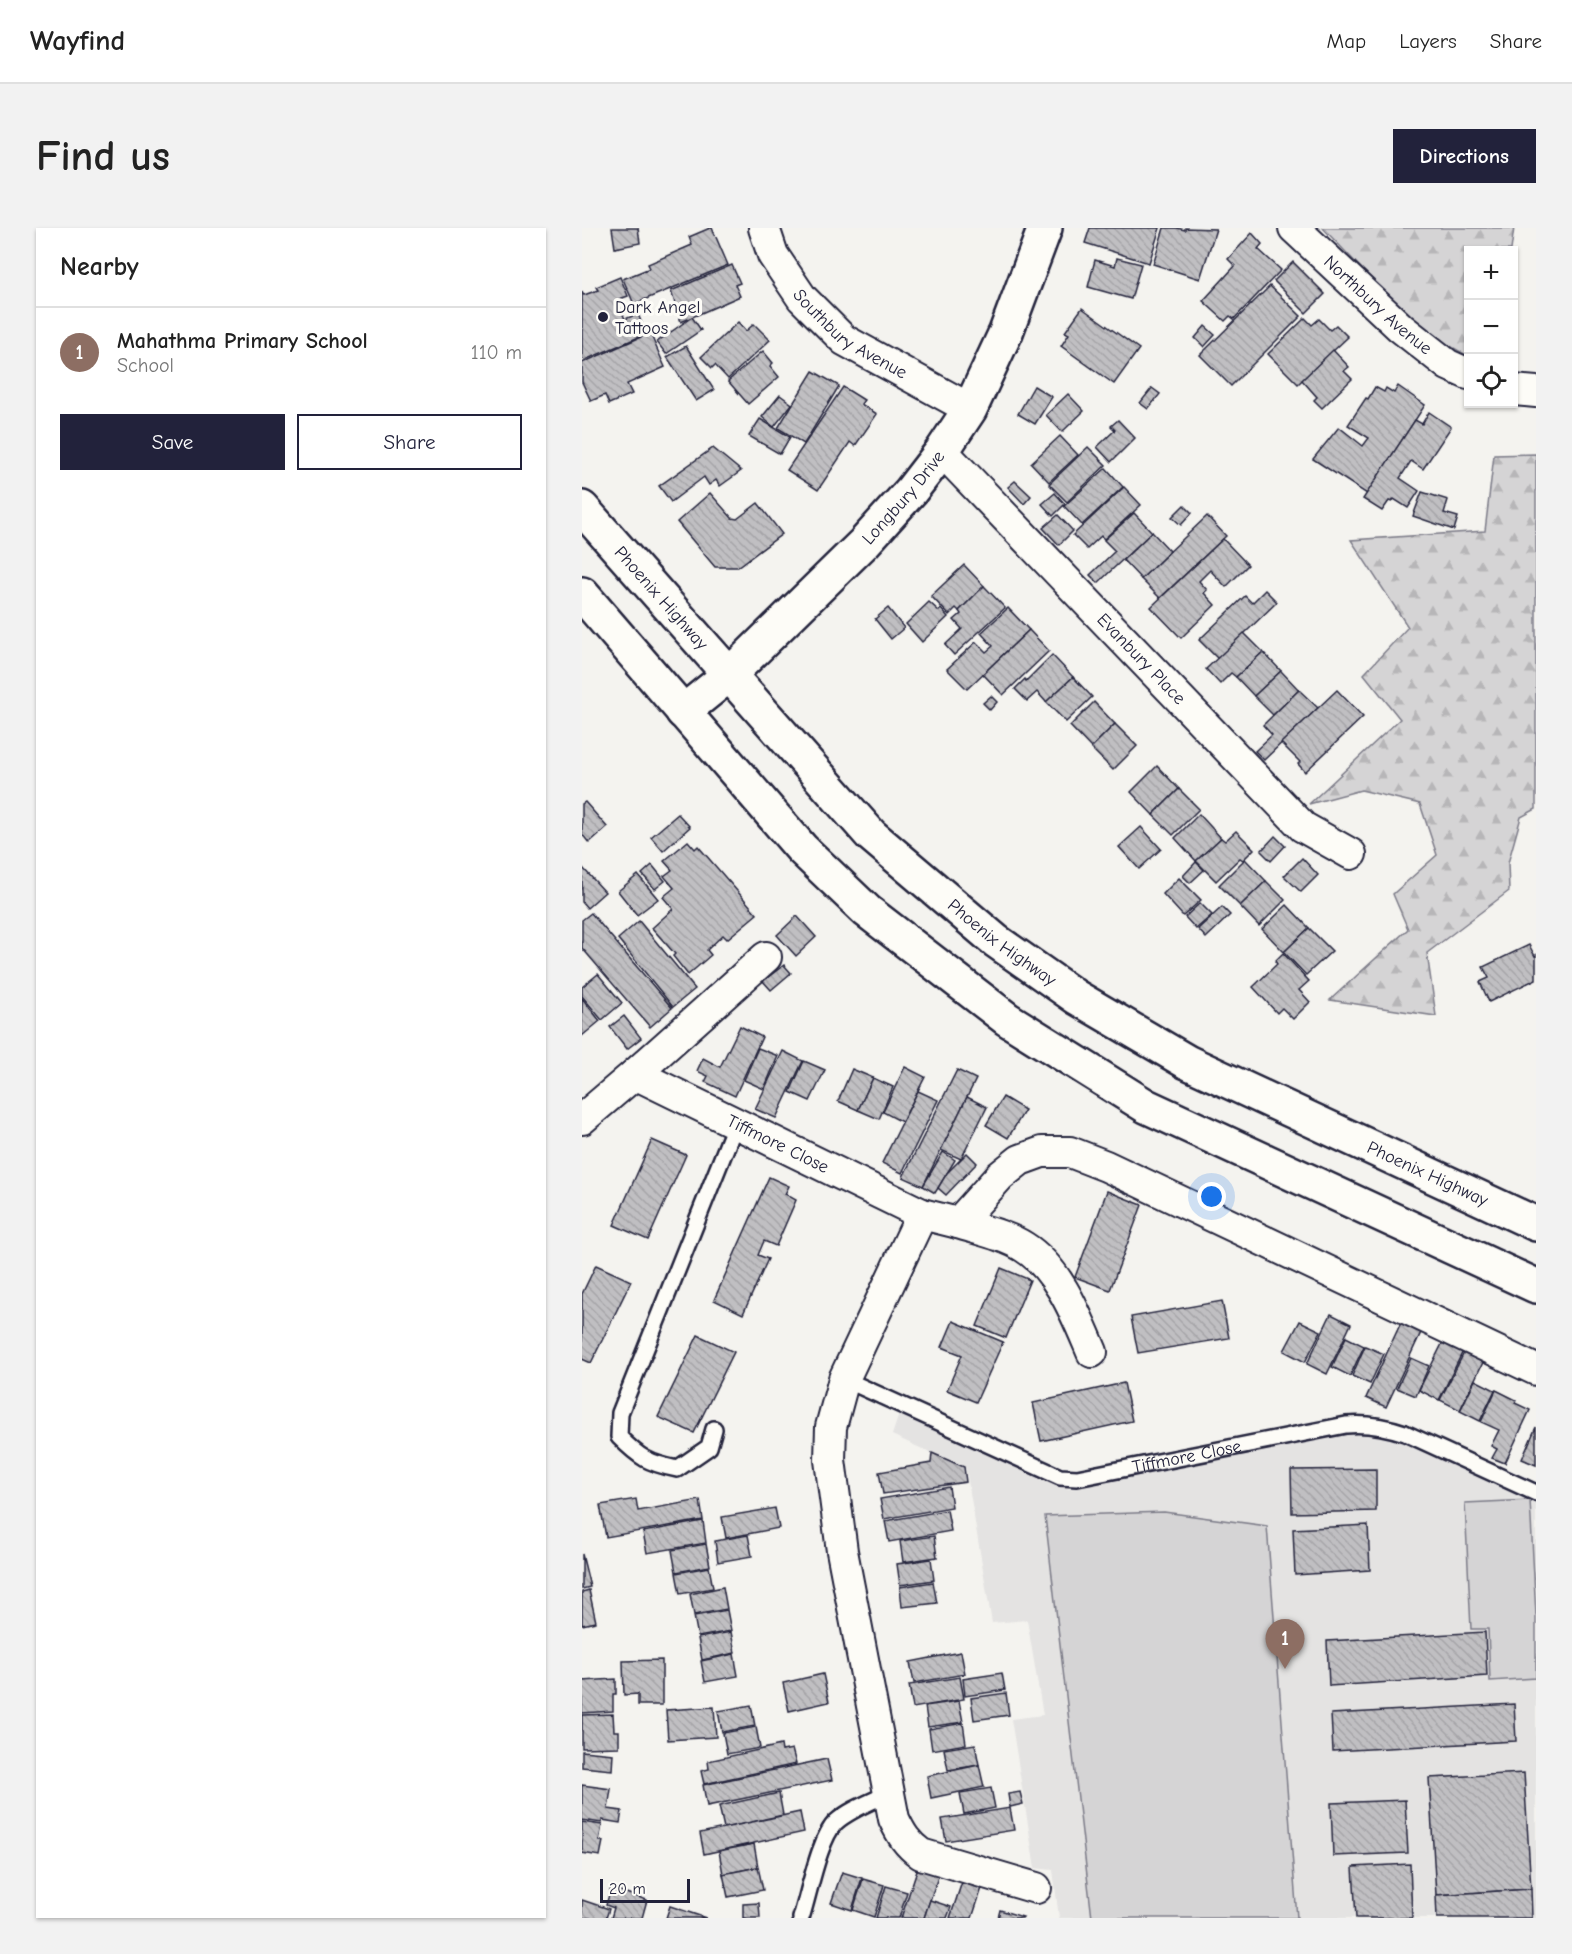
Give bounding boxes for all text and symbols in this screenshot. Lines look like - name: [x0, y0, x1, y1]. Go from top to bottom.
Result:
- text: Wayfind: [30, 25, 125, 57]
- text: Map: [1327, 29, 1366, 53]
- text: Layers: [1399, 29, 1457, 53]
- text: Share: [1490, 29, 1542, 53]
- button: Directions: [1393, 129, 1536, 183]
- text: Find us: [36, 132, 170, 181]
- map controls: [1464, 246, 1518, 408]
- button: +: [1464, 246, 1518, 300]
- street label: Northbury Avenue: [1319, 251, 1436, 359]
- text: Nearby: [60, 252, 139, 282]
- street label: Southbury Avenue: [788, 285, 911, 384]
- place label: Dark Angel Tattoos: [615, 297, 700, 339]
- button: −: [1464, 300, 1518, 354]
- marker: Dark Angel Tattoos: [596, 310, 610, 324]
- text: Mahathma Primary School: [117, 328, 368, 354]
- text: 1: [76, 341, 83, 364]
- text: 110 m: [471, 341, 522, 364]
- text: School: [117, 354, 174, 377]
- button: locate: [1464, 354, 1518, 408]
- button: Save: [60, 414, 285, 470]
- button: Share: [297, 414, 522, 470]
- street label: Longbury Drive: [858, 447, 949, 549]
- street label: Phoenix Highway: [610, 542, 713, 655]
- street label: Evanbury Place: [1093, 609, 1190, 709]
- street label: Phoenix Highway: [943, 895, 1061, 991]
- street label: Tiffmore Close: [723, 1110, 832, 1178]
- street label: Phoenix Highway: [1364, 1137, 1492, 1212]
- your location: [1197, 1182, 1226, 1211]
- street label: Tiffmore Close: [1130, 1436, 1243, 1478]
- pin: 1: [1266, 1620, 1304, 1669]
- scale bar: [600, 1876, 690, 1904]
- text: 20 m: [609, 1880, 646, 1898]

